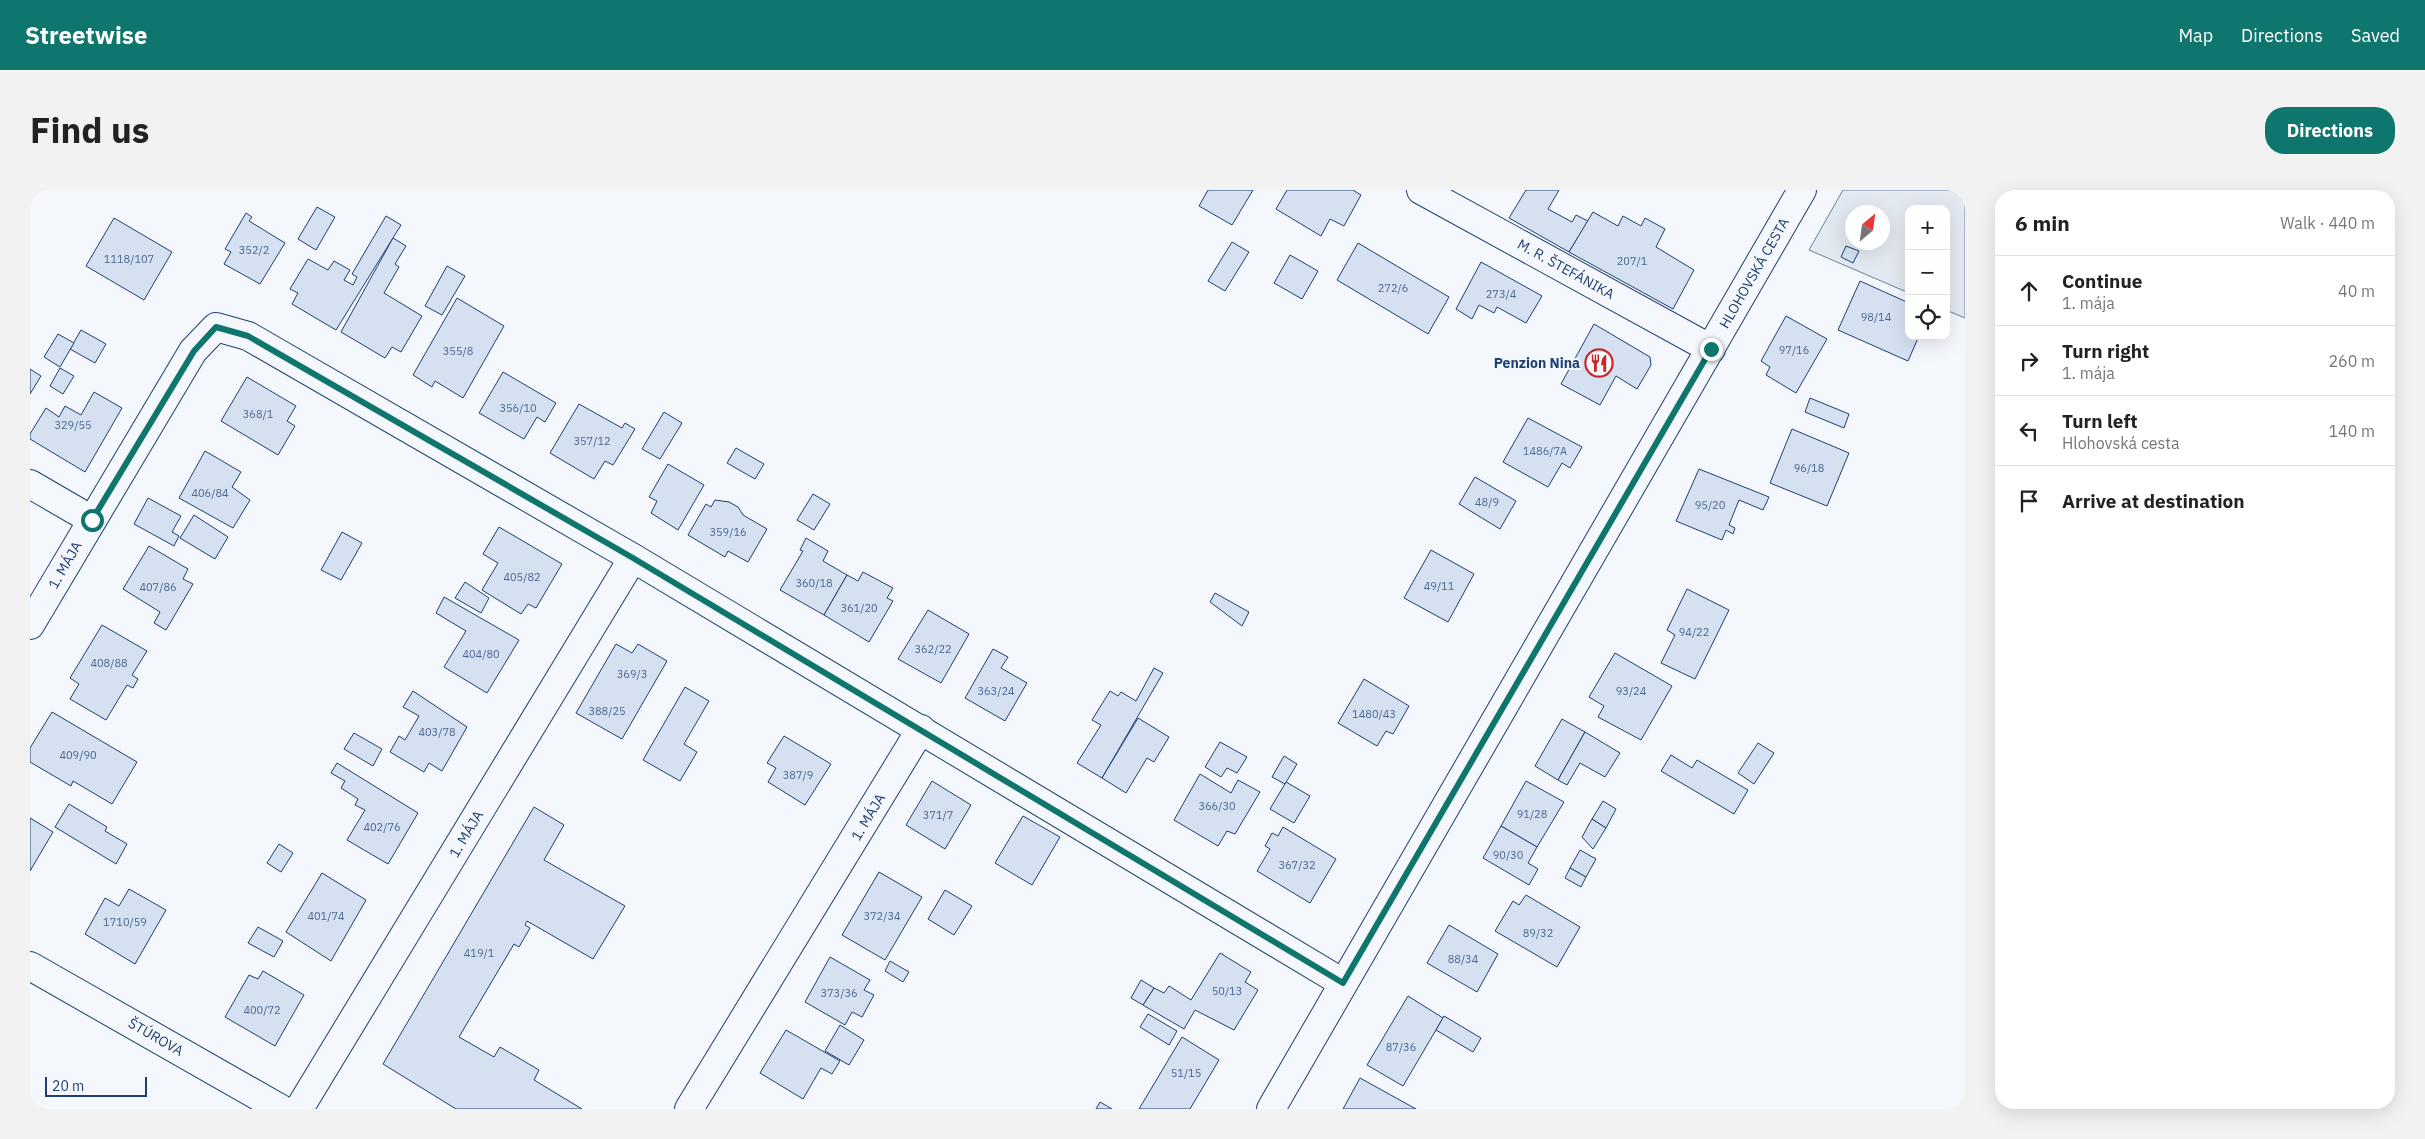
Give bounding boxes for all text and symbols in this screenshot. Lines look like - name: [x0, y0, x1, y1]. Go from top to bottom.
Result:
- text: Streetwise: [25, 19, 147, 51]
- text: Map: [2178, 24, 2213, 47]
- text: Directions: [2241, 24, 2323, 47]
- text: Saved: [2351, 24, 2400, 47]
- text: Find us: [30, 107, 149, 153]
- button: Directions: [2265, 107, 2395, 154]
- north arrow: [1845, 205, 1890, 250]
- map controls: [1905, 205, 1950, 340]
- button: +: [1905, 205, 1950, 250]
- text: 6 min: [2015, 209, 2070, 237]
- text: Walk · 440 m: [2280, 213, 2375, 233]
- street label: HLOHOVSKÁ CESTA: [1714, 214, 1793, 331]
- street label: M. R. ŠTEFÁNIKA: [1514, 234, 1618, 303]
- house number: 352/2: [239, 243, 269, 257]
- button: −: [1905, 250, 1950, 295]
- house number: 1118/107: [104, 252, 154, 266]
- house number: 207/1: [1617, 254, 1648, 268]
- text: Continue: [2062, 269, 2142, 293]
- icon: ahead: [2015, 277, 2043, 305]
- house number: 272/6: [1378, 281, 1408, 295]
- text: 40 m: [2338, 281, 2375, 301]
- house number: 273/4: [1486, 287, 1517, 301]
- text: 1. mája: [2062, 293, 2115, 313]
- button: locate: [1905, 295, 1950, 340]
- house number: 98/14: [1861, 310, 1892, 324]
- route end: [1700, 338, 1723, 361]
- text: Turn right: [2062, 339, 2149, 363]
- house number: 97/16: [1779, 343, 1809, 357]
- house number: 355/8: [443, 344, 473, 358]
- icon: right: [2015, 347, 2043, 375]
- restaurant icon: Penzion Nina: [1584, 348, 1614, 378]
- text: 260 m: [2328, 351, 2375, 371]
- place label: Penzion Nina: [1494, 354, 1580, 372]
- text: 1. mája: [2062, 363, 2115, 383]
- house number: 356/10: [499, 401, 537, 415]
- house number: 368/1: [243, 407, 274, 421]
- text: Turn left: [2062, 409, 2138, 433]
- icon: left: [2015, 417, 2043, 445]
- house number: 329/55: [54, 418, 92, 432]
- text: 140 m: [2328, 421, 2375, 441]
- text: Hlohovská cesta: [2062, 433, 2179, 453]
- house number: 357/12: [573, 434, 611, 448]
- house number: 1486/7A: [1523, 444, 1567, 458]
- house number: 96/18: [1794, 461, 1824, 475]
- house number: 406/84: [191, 486, 229, 500]
- icon: arrive: [2015, 487, 2043, 515]
- text: Arrive at destination: [2062, 489, 2245, 513]
- house number: 48/9: [1475, 495, 1499, 509]
- house number: 95/20: [1695, 498, 1725, 512]
- route start: [81, 509, 104, 532]
- house number: 359/16: [709, 525, 747, 539]
- street label: 1. MÁJA: [43, 537, 86, 592]
- house number: 405/82: [503, 570, 541, 584]
- house number: 360/18: [795, 576, 833, 590]
- house number: 49/11: [1424, 579, 1455, 593]
- house number: 407/86: [139, 580, 177, 594]
- house number: 361/20: [840, 601, 878, 615]
- house number: 94/22: [1679, 625, 1709, 639]
- house number: 362/22: [914, 642, 952, 656]
- house number: 404/80: [462, 647, 500, 661]
- house number: 408/88: [90, 656, 128, 670]
- house number: 369/3: [617, 667, 647, 681]
- house number: 363/24: [977, 684, 1015, 698]
- house number: 93/24: [1616, 684, 1647, 698]
- house number: 388/25: [588, 704, 626, 718]
- house number: 1480/43: [1352, 707, 1396, 721]
- house number: 403/78: [418, 725, 456, 739]
- house number: 409/90: [59, 748, 97, 762]
- house number: 387/9: [783, 768, 813, 782]
- street label: 1. MÁJA: [846, 790, 889, 844]
- house number: 366/30: [1198, 799, 1236, 813]
- street label: 1. MÁJA: [444, 807, 487, 861]
- house number: 91/28: [1517, 807, 1547, 821]
- house number: 371/7: [923, 808, 953, 822]
- house number: 402/76: [363, 820, 401, 834]
- house number: 90/30: [1493, 848, 1523, 862]
- house number: 367/32: [1278, 858, 1316, 872]
- house number: 401/74: [307, 909, 345, 923]
- house number: 372/34: [863, 909, 901, 923]
- house number: 1710/59: [103, 915, 147, 929]
- house number: 89/32: [1523, 926, 1553, 940]
- house number: 419/1: [464, 946, 495, 960]
- house number: 88/34: [1448, 952, 1479, 966]
- house number: 50/13: [1212, 984, 1242, 998]
- house number: 373/36: [820, 986, 858, 1000]
- house number: 400/72: [243, 1003, 281, 1017]
- street label: ŠTÚROVA: [125, 1013, 187, 1060]
- house number: 87/36: [1386, 1040, 1416, 1054]
- house number: 51/15: [1171, 1066, 1201, 1080]
- scale bar: [45, 1074, 148, 1097]
- text: 20 m: [52, 1077, 84, 1095]

